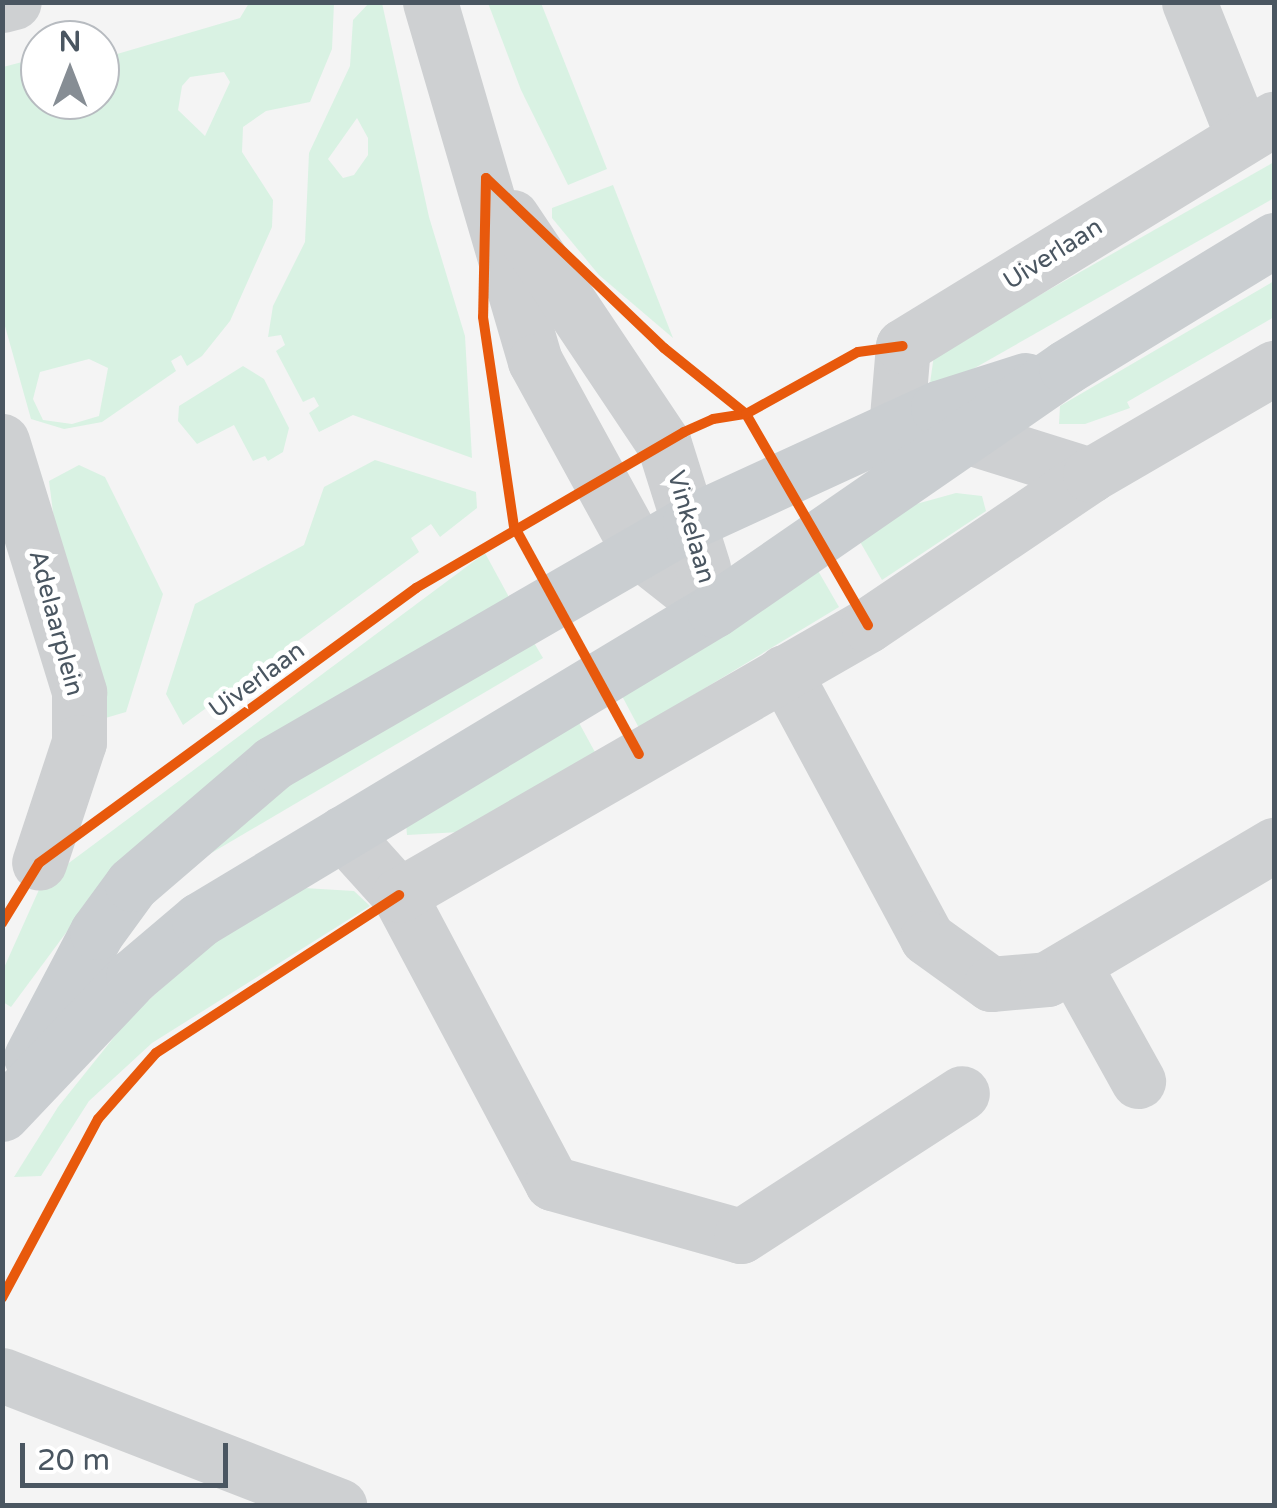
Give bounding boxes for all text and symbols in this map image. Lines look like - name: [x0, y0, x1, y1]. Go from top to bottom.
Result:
- north arrow: [20, 20, 120, 120]
- text: N: [59, 25, 81, 59]
- street label: Uiverlaan: [998, 212, 1108, 296]
- street label: Vinkelaan: [661, 467, 721, 587]
- street label: Adelaarplein: [22, 547, 90, 699]
- street label: Uiverlaan: [203, 635, 311, 725]
- scale bar: [25, 1423, 232, 1485]
- text: 20 m: [37, 1442, 110, 1479]

